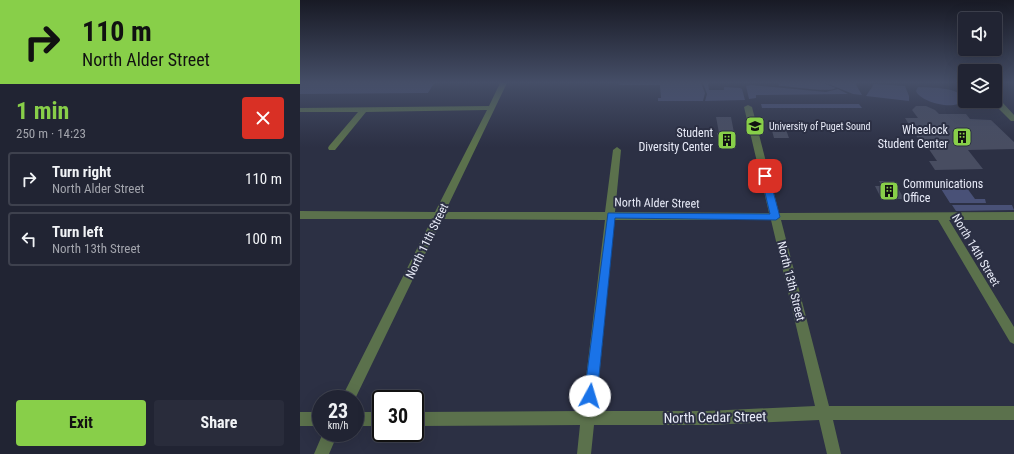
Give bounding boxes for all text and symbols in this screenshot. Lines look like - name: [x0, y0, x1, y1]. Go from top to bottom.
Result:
- map controls: [958, 12, 1002, 108]
- button: sound: [958, 12, 1002, 56]
- text: 110 m: [82, 15, 152, 48]
- icon: right: [16, 16, 68, 68]
- text: North Alder Street: [82, 49, 210, 70]
- button: layers: [958, 64, 1002, 108]
- text: 1 min: [16, 97, 69, 125]
- button: close: [242, 97, 284, 139]
- school or university icon: University of Puget Sound: [744, 115, 766, 137]
- place label: University of Puget Sound: [769, 121, 871, 132]
- place label: Wheelock Student Center: [878, 123, 949, 151]
- text: 250 m · 14:23: [16, 126, 86, 141]
- place label: Student Diversity Center: [638, 126, 713, 154]
- building icon: Wheelock Student Center: [951, 126, 973, 148]
- building icon: Student Diversity Center: [716, 129, 738, 151]
- pin: [748, 159, 782, 193]
- text: Turn right: [52, 163, 111, 181]
- icon: arrive: [754, 165, 776, 187]
- icon: right: [18, 168, 40, 190]
- text: 110 m: [245, 170, 282, 188]
- place label: Communications Office: [903, 177, 983, 205]
- building icon: Communications Office: [878, 180, 900, 202]
- text: North Alder Street: [52, 181, 144, 196]
- street label: North Alder Street: [614, 195, 700, 211]
- street label: North 11th Street: [403, 201, 451, 281]
- street label: North 14th Street: [949, 211, 1003, 289]
- text: Turn left: [52, 223, 103, 241]
- icon: left: [18, 228, 40, 250]
- text: 100 m: [245, 230, 282, 248]
- street label: North 13th Street: [774, 240, 808, 323]
- text: North 13th Street: [52, 241, 140, 256]
- position arrow: [569, 375, 611, 417]
- speed limit sign: 30: [372, 390, 424, 442]
- text: 23: [328, 399, 348, 423]
- button: Exit: [16, 400, 146, 446]
- button: Share: [154, 400, 284, 446]
- street label: North Cedar Street: [663, 408, 767, 426]
- text: km/h: [328, 420, 348, 431]

